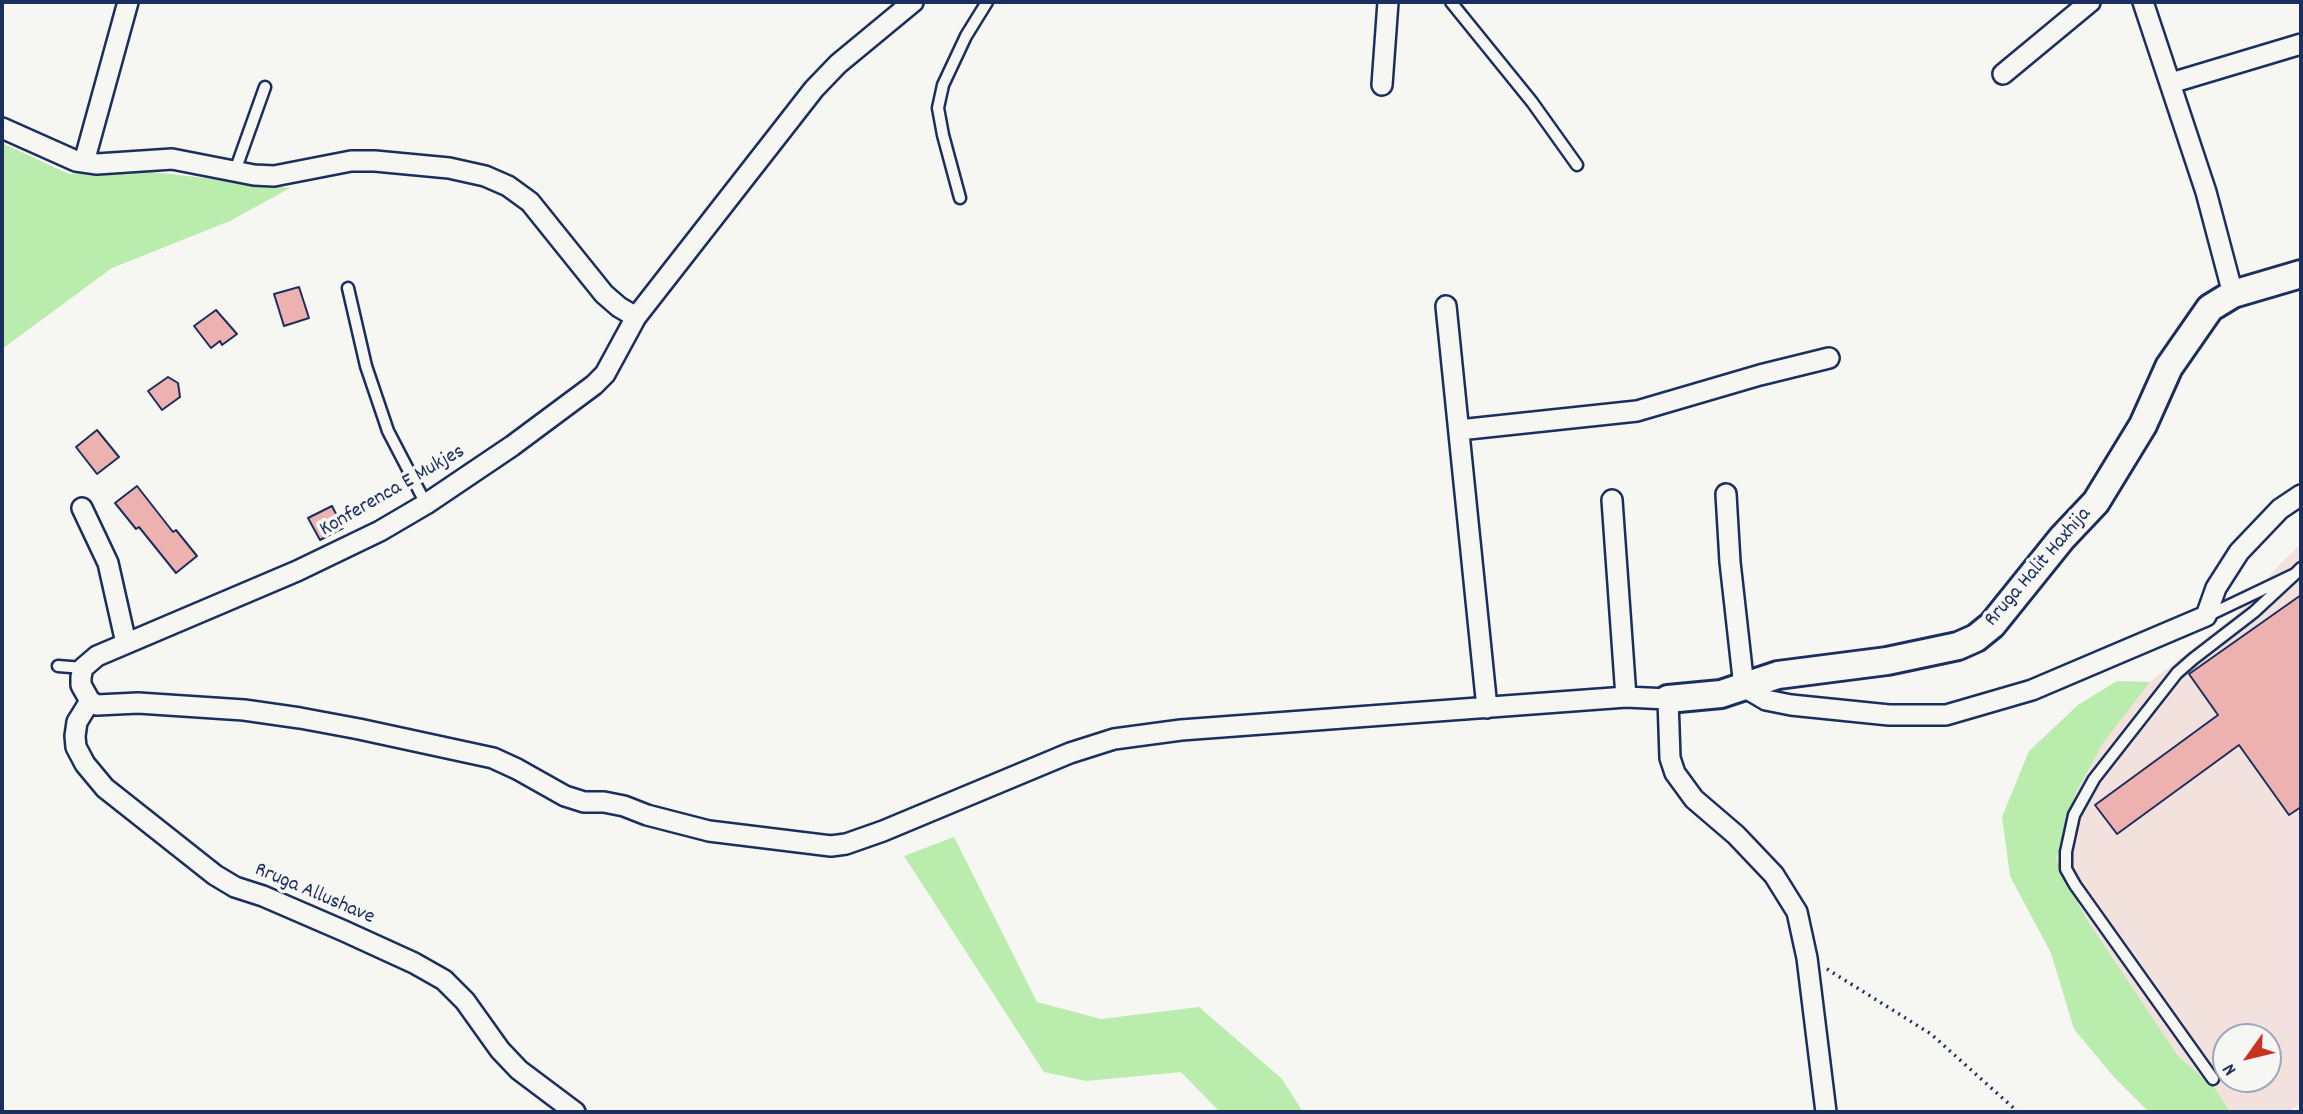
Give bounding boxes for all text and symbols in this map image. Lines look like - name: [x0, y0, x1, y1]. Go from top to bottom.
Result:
- street label: Konferenca E Mukjes: [316, 440, 470, 544]
- street label: Rruga Halit Haxhija: [1980, 503, 2098, 633]
- street label: Rruga Allushave: [250, 858, 378, 932]
- north arrow: [2212, 1023, 2282, 1093]
- text: N: [2217, 1057, 2245, 1080]

